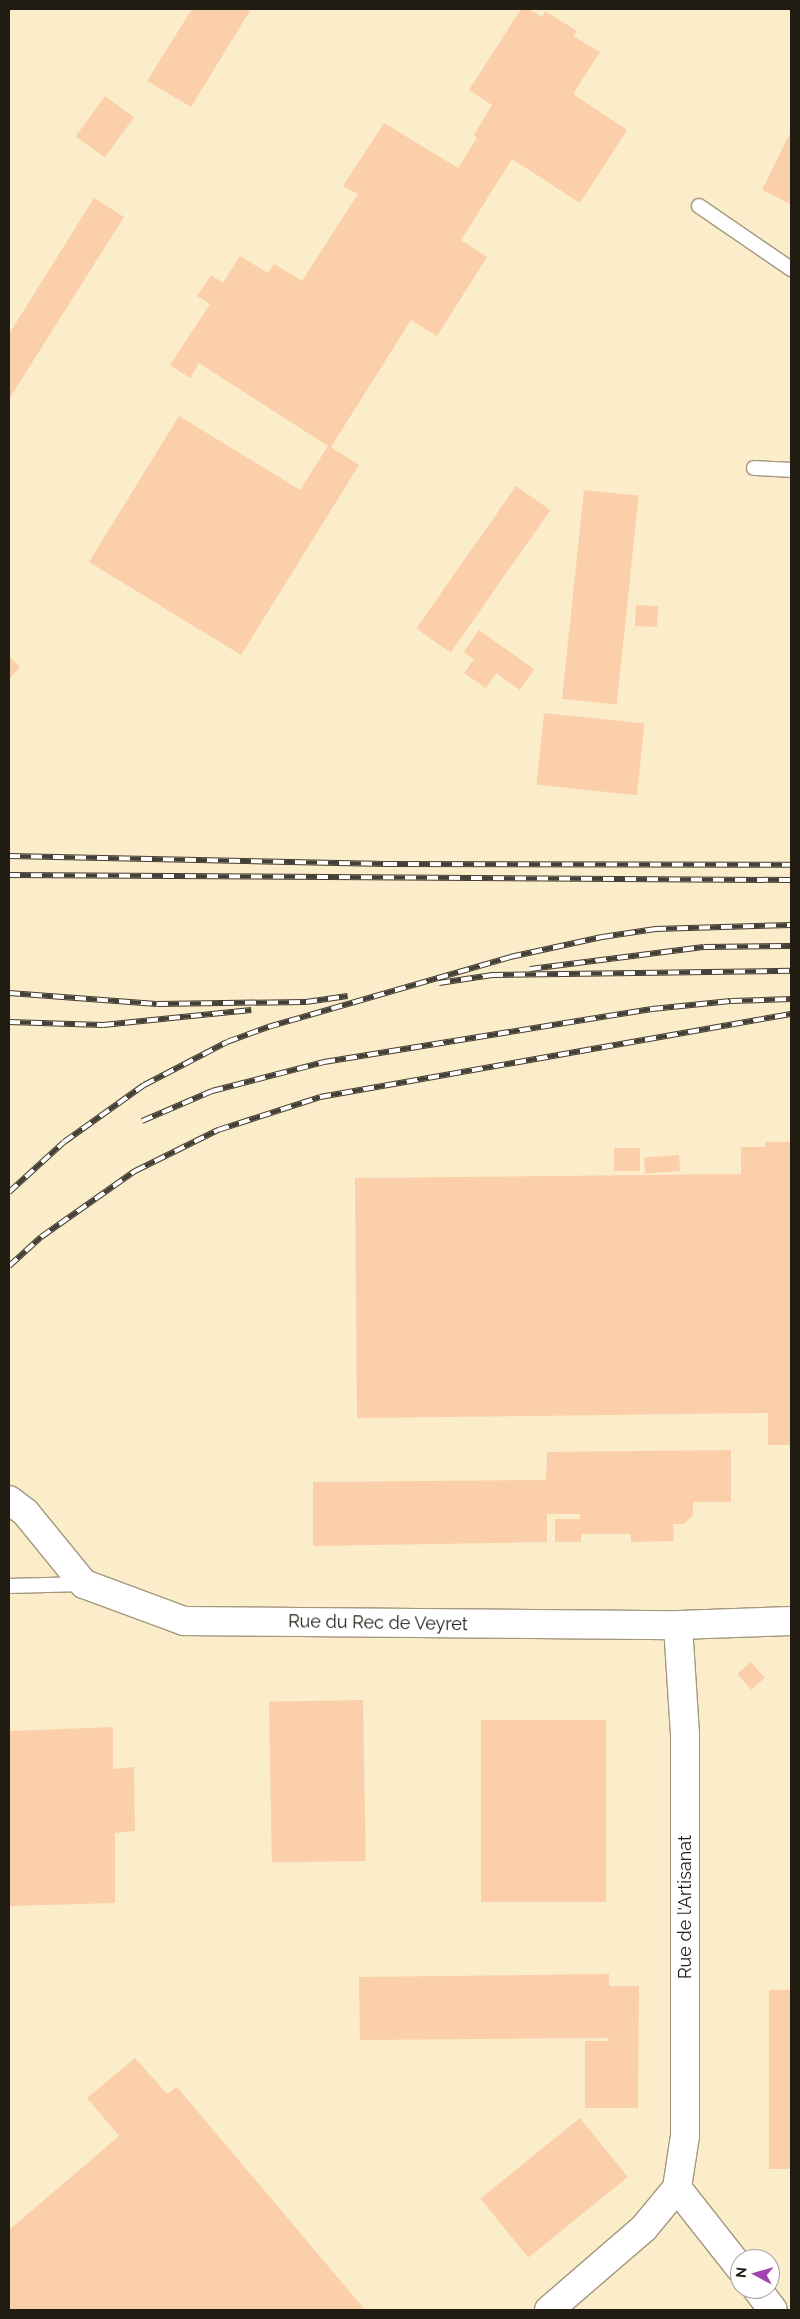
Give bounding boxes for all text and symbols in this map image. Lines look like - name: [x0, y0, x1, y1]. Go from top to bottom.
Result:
- street label: Rue du Rec de Veyret: [288, 1611, 468, 1635]
- street label: Rue de l'Artisanat: [674, 1835, 696, 1979]
- north arrow: [730, 2249, 780, 2299]
- text: N: [733, 2266, 750, 2279]

